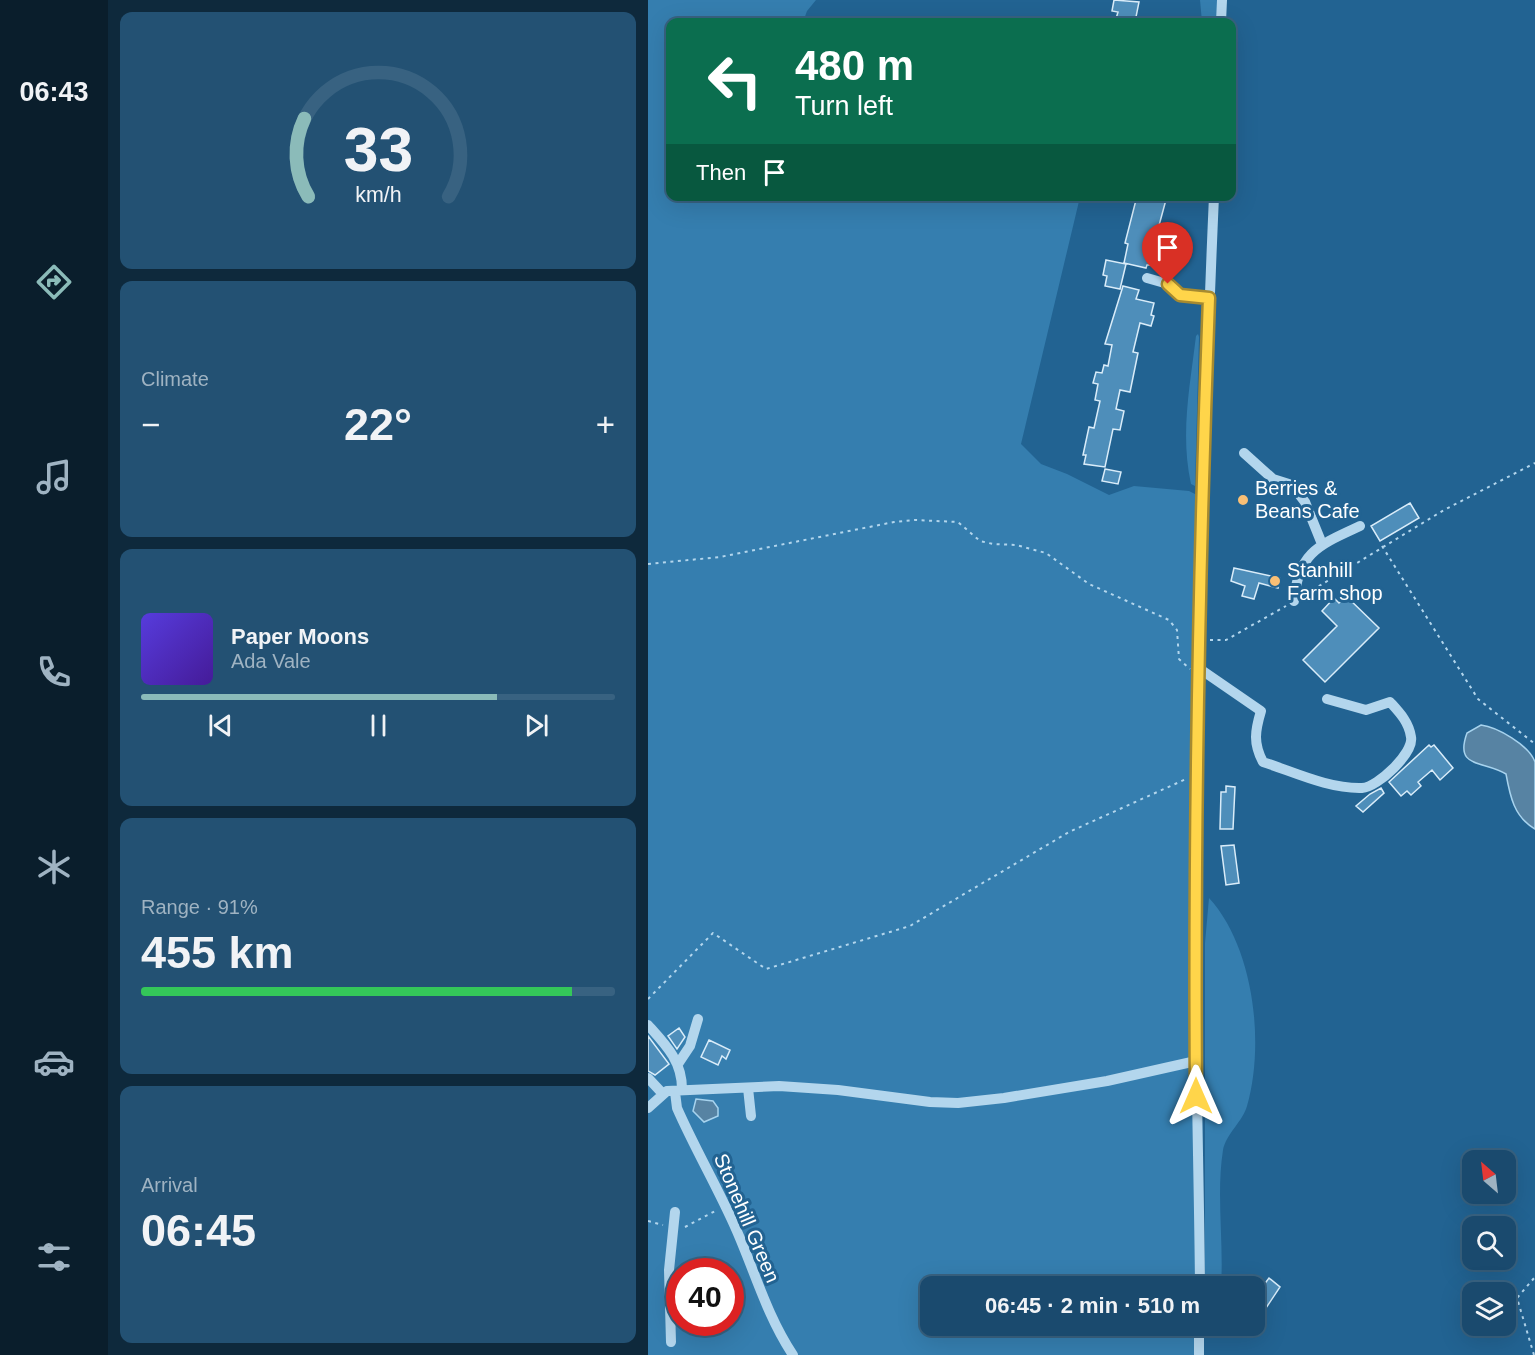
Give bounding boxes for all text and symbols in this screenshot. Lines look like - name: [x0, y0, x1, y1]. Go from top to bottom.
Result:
- icon: left: [696, 42, 774, 120]
- text: 480 m: [795, 42, 914, 89]
- text: 06:43: [19, 77, 89, 107]
- text: Turn left: [795, 91, 893, 121]
- text: 33: [343, 115, 413, 184]
- icon: arrive: [758, 156, 791, 189]
- text: Then: [696, 160, 746, 185]
- text: km/h: [355, 184, 401, 208]
- pin: [1142, 222, 1193, 284]
- icon: arrive: [1151, 231, 1184, 264]
- icon: directions: [33, 261, 75, 303]
- text: Climate: [141, 368, 209, 390]
- text: 22°: [344, 399, 412, 450]
- text: −: [141, 406, 160, 443]
- text: +: [596, 406, 615, 443]
- icon: music: [33, 456, 75, 498]
- place label: Berries & Beans Cafe: [1255, 477, 1360, 522]
- marker: Berries & Beans Cafe: [1236, 493, 1250, 507]
- place label: Stanhill Farm shop: [1287, 559, 1383, 604]
- marker: Stanhill Farm shop: [1268, 574, 1282, 588]
- text: Paper Moons: [231, 624, 369, 649]
- text: Ada Vale: [231, 650, 311, 672]
- icon: phone: [33, 651, 75, 693]
- icon: previous: [204, 709, 237, 742]
- icon: pause: [362, 709, 395, 742]
- icon: next: [520, 709, 553, 742]
- icon: climate: [33, 846, 75, 888]
- text: Range · 91%: [141, 896, 258, 918]
- text: 455 km: [141, 927, 294, 978]
- icon: car: [33, 1041, 75, 1083]
- position arrow: [1164, 1064, 1228, 1128]
- street label: Stonehill Green: [710, 1150, 784, 1286]
- north arrow: [1462, 1150, 1516, 1204]
- map controls: [1462, 1150, 1516, 1336]
- text: Arrival: [141, 1174, 198, 1196]
- text: 06:45: [141, 1205, 256, 1256]
- button: search: [1462, 1216, 1516, 1270]
- icon: filters: [33, 1236, 75, 1278]
- speed limit sign: 40: [666, 1258, 744, 1336]
- button: layers: [1462, 1282, 1516, 1336]
- text: 06:45 · 2 min · 510 m: [985, 1293, 1200, 1318]

